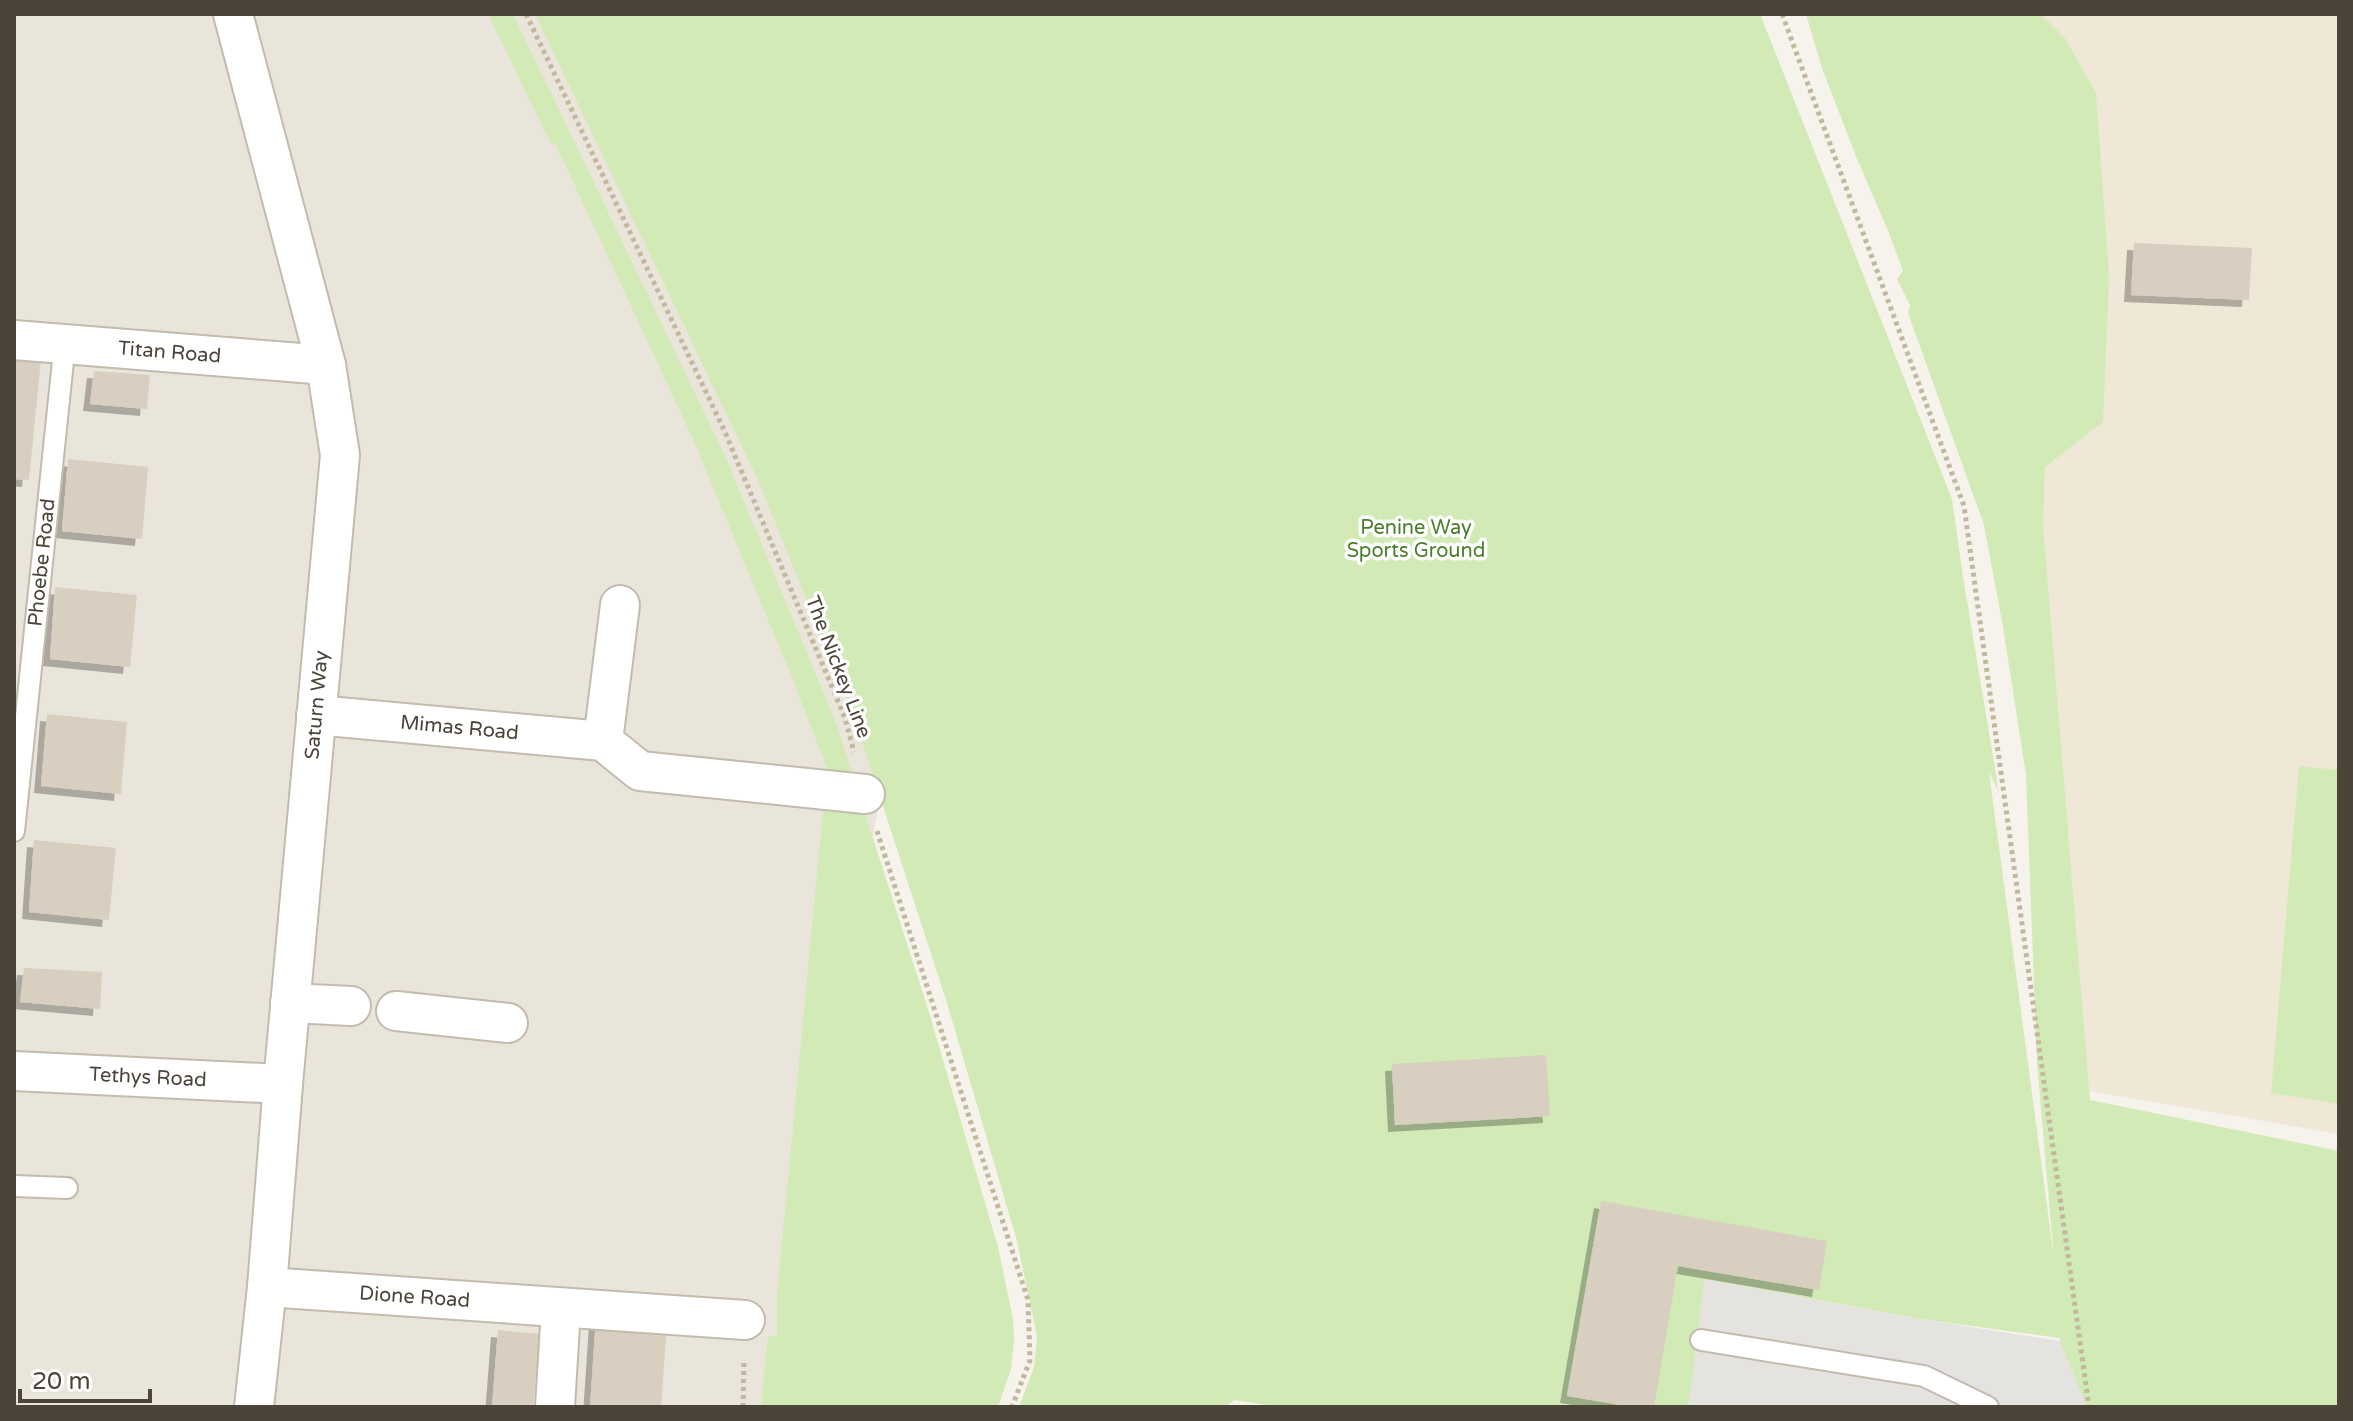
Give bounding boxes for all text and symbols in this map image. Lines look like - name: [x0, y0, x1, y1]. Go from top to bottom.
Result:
- street label: Titan Road: [117, 336, 222, 369]
- street label: Phoebe Road: [23, 497, 61, 628]
- park label: Penine Way Sports Ground: [1347, 516, 1485, 563]
- street label: The Nickey Line: [800, 593, 876, 741]
- street label: Saturn Way: [300, 649, 334, 761]
- street label: Mimas Road: [399, 711, 520, 745]
- street label: Tethys Road: [88, 1063, 207, 1092]
- street label: Dione Road: [358, 1281, 471, 1313]
- scale bar: [20, 1353, 150, 1403]
- text: 20 m: [32, 1367, 90, 1396]

